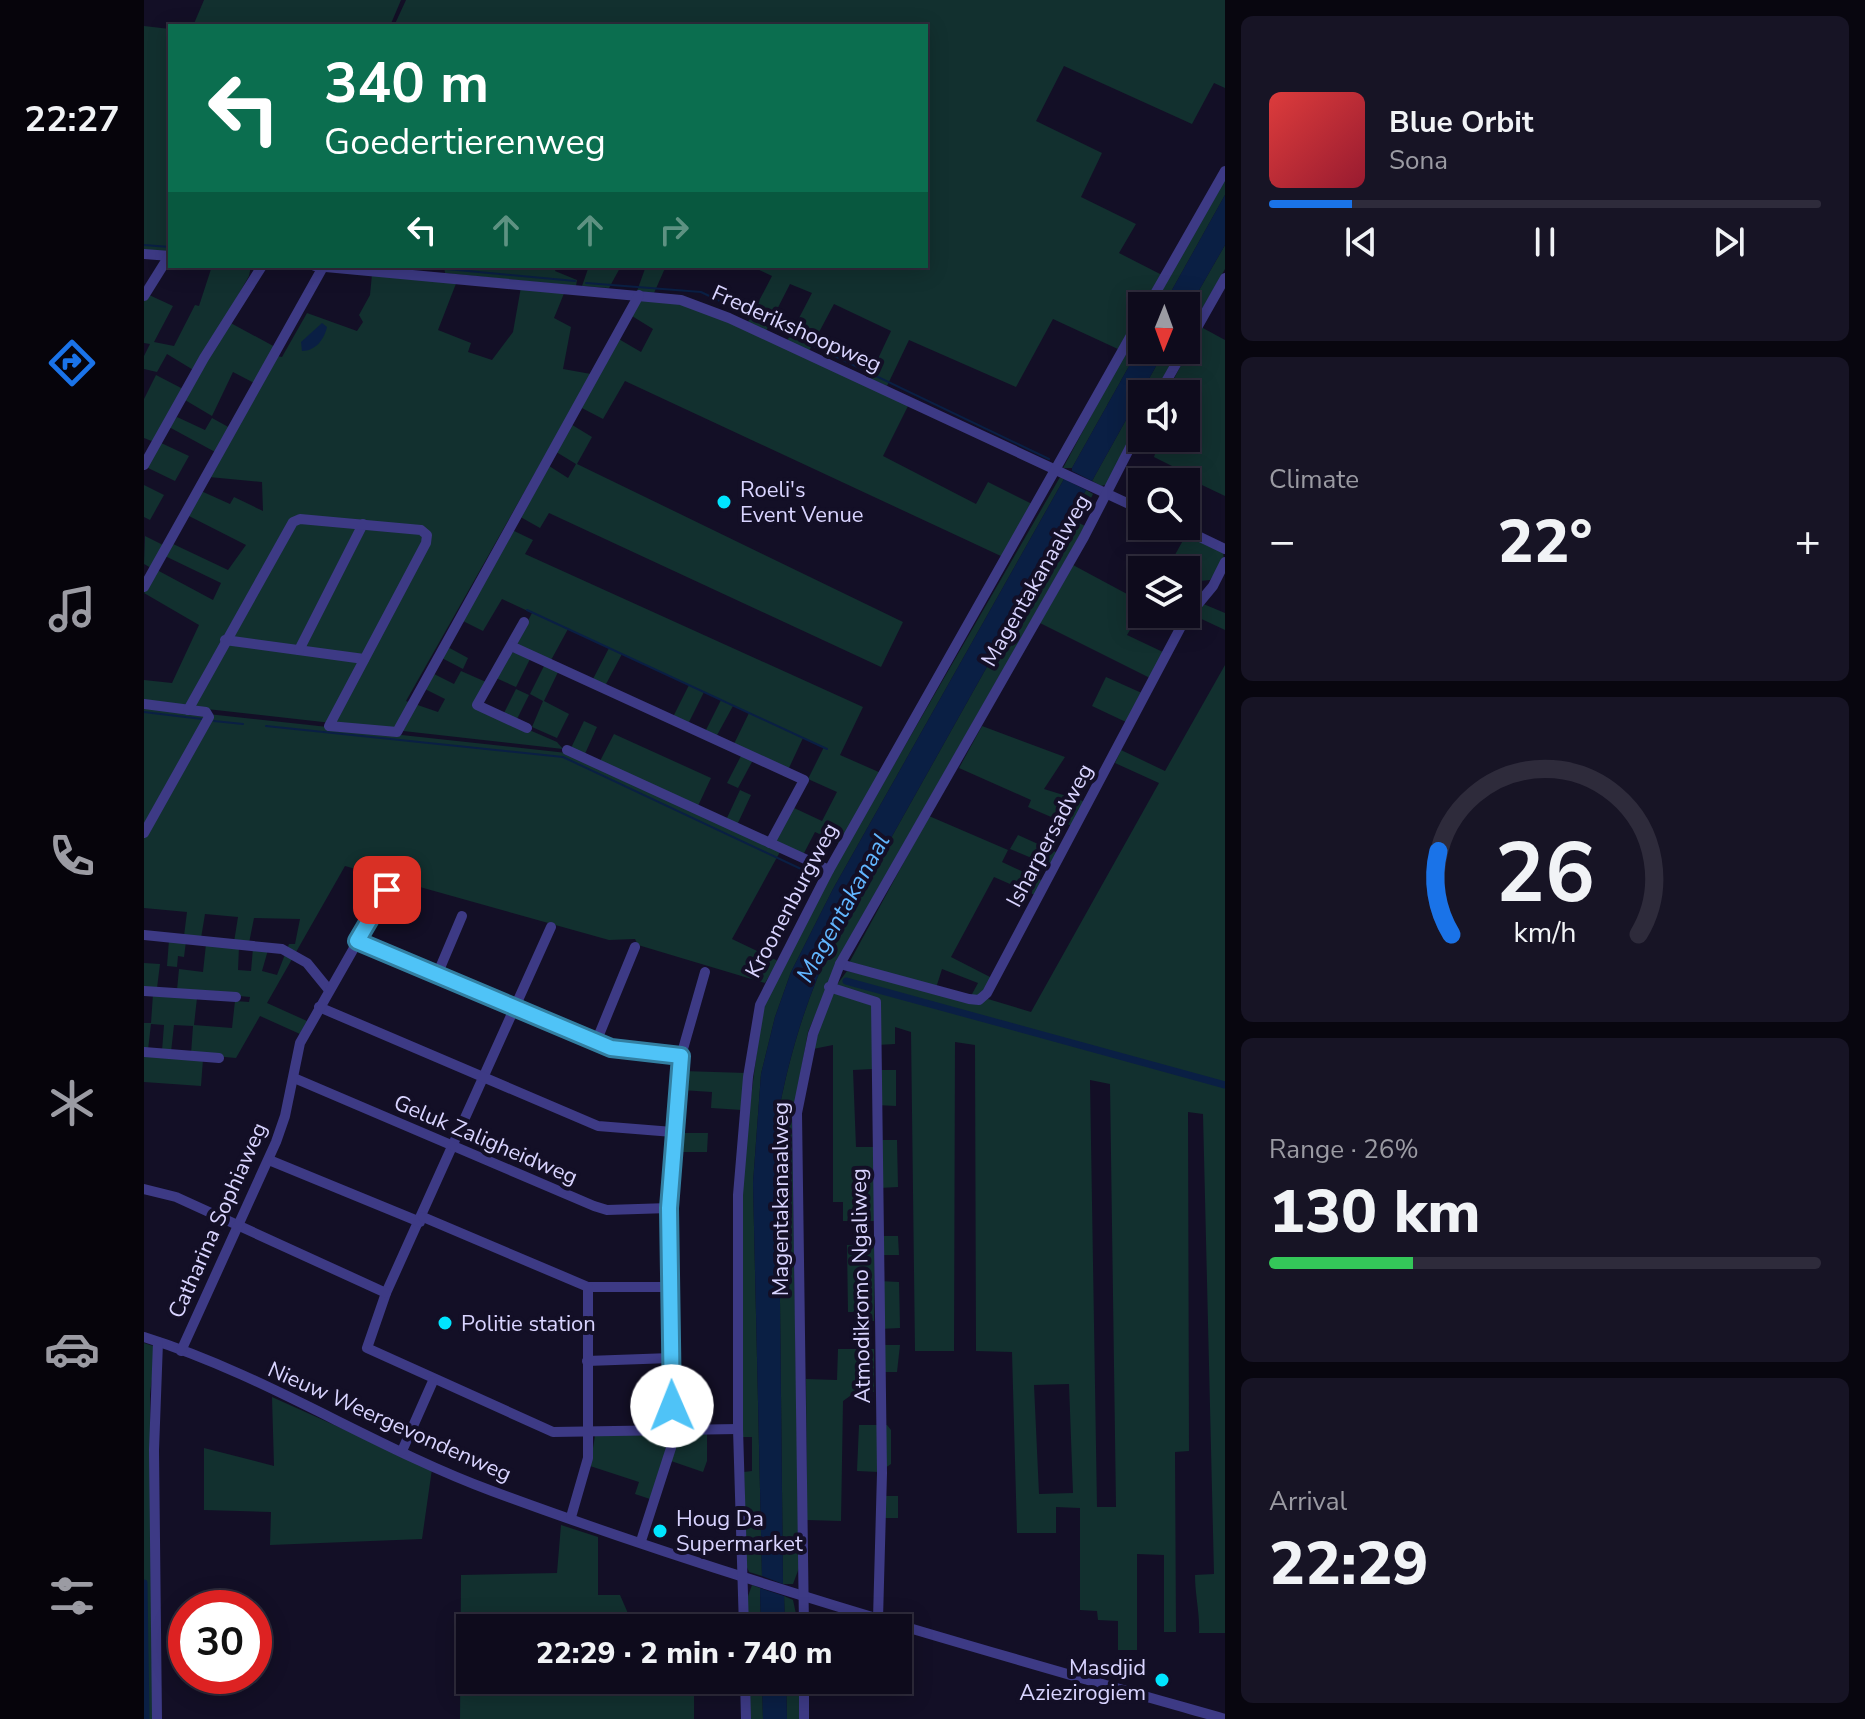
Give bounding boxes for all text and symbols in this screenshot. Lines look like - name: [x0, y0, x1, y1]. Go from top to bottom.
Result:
- text: 340 m: [324, 45, 489, 122]
- icon: left: [192, 56, 296, 160]
- text: 22:27: [24, 95, 120, 144]
- text: Blue Orbit: [1389, 102, 1533, 143]
- text: Goedertierenweg: [324, 118, 606, 167]
- text: Sona: [1389, 143, 1448, 178]
- icon: left: [400, 208, 444, 252]
- icon: ahead: [484, 208, 528, 252]
- icon: ahead: [568, 208, 612, 252]
- icon: right: [652, 208, 696, 252]
- icon: previous: [1339, 220, 1383, 264]
- icon: pause: [1523, 220, 1567, 264]
- icon: next: [1707, 220, 1751, 264]
- street label: Frederikshoopweg: [707, 278, 886, 380]
- north arrow: [1128, 292, 1200, 364]
- map controls: [1128, 292, 1200, 628]
- icon: directions: [44, 335, 100, 391]
- button: sound: [1128, 380, 1200, 452]
- text: Climate: [1269, 462, 1359, 497]
- button: search: [1128, 468, 1200, 540]
- place label: Roeli's Event Venue: [740, 475, 863, 530]
- street label: Magentakanaalweg: [974, 489, 1097, 672]
- marker: Roeli's Event Venue: [715, 493, 733, 511]
- text: 22°: [1497, 501, 1593, 583]
- text: −: [1269, 512, 1295, 572]
- text: +: [1795, 512, 1821, 572]
- button: layers: [1128, 556, 1200, 628]
- icon: music: [44, 581, 100, 637]
- street label: Isharpersadweg: [999, 758, 1100, 913]
- text: 26: [1495, 817, 1595, 930]
- street label: Kroonenburgweg: [738, 818, 845, 983]
- icon: phone: [44, 828, 100, 884]
- water label: Magentakanaal: [789, 828, 897, 988]
- pin: [353, 856, 421, 924]
- icon: arrive: [365, 868, 409, 912]
- text: km/h: [1514, 914, 1576, 953]
- icon: climate: [44, 1075, 100, 1131]
- street label: Geluk Zaligheidweg: [389, 1088, 582, 1192]
- street label: Magentakanaalweg: [766, 1102, 796, 1296]
- street label: Catharina Sophiaweg: [161, 1118, 275, 1323]
- text: Range · 26%: [1269, 1132, 1419, 1167]
- street label: Atmodikromo Ngaliweg: [844, 1168, 878, 1404]
- text: 130 km: [1269, 1171, 1481, 1253]
- place label: Politie station: [461, 1309, 596, 1339]
- marker: Politie station: [436, 1314, 454, 1332]
- icon: car: [44, 1321, 100, 1377]
- street label: Nieuw Weergevondenweg: [263, 1355, 516, 1489]
- position arrow: [630, 1364, 714, 1448]
- text: Arrival: [1269, 1484, 1347, 1519]
- place label: Houg Da Supermarket: [676, 1504, 803, 1559]
- marker: Houg Da Supermarket: [651, 1522, 669, 1540]
- text: 22:29: [1269, 1523, 1429, 1605]
- icon: filters: [44, 1568, 100, 1624]
- speed limit sign: 30: [168, 1590, 272, 1694]
- text: 22:29 · 2 min · 740 m: [536, 1633, 832, 1674]
- place label: Masdjid Aziezirogiem: [1019, 1653, 1146, 1708]
- marker: Masdjid Aziezirogiem: [1153, 1671, 1171, 1689]

